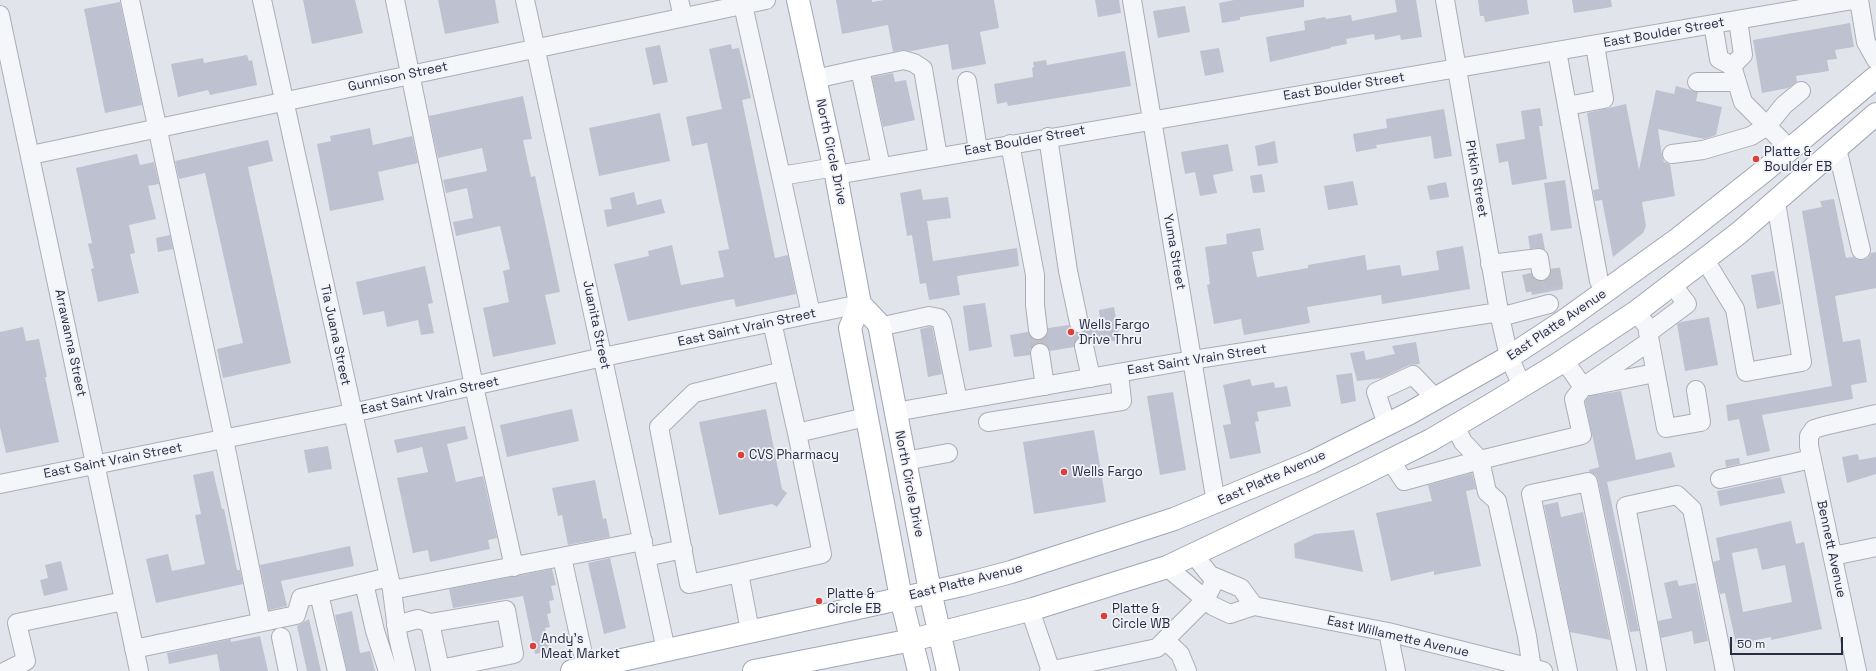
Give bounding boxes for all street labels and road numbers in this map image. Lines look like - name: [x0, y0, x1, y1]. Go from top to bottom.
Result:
- street label: East Boulder Street: [1602, 15, 1726, 51]
- street label: Gunnison Street: [347, 59, 449, 95]
- street label: East Boulder Street: [1282, 70, 1406, 104]
- street label: North Circle Drive: [812, 97, 850, 207]
- street label: East Boulder Street: [963, 123, 1087, 159]
- street label: Pitkin Street: [1462, 139, 1490, 219]
- street label: Yuma Street: [1160, 213, 1188, 291]
- street label: Juanita Street: [579, 279, 613, 371]
- street label: Tia Juana Street: [317, 283, 353, 387]
- street label: East Platte Avenue: [1504, 286, 1610, 364]
- street label: Arrawanna Street: [51, 288, 89, 398]
- street label: East Saint Vrain Street: [677, 306, 817, 350]
- street label: East Saint Vrain Street: [1126, 341, 1268, 379]
- street label: East Saint Vrain Street: [360, 374, 500, 418]
- street label: North Circle Drive: [891, 429, 927, 539]
- street label: East Saint Vrain Street: [42, 440, 184, 482]
- street label: East Platte Avenue: [1216, 447, 1328, 509]
- street label: Bennett Avenue: [1813, 499, 1849, 599]
- street label: East Platte Avenue: [908, 560, 1024, 604]
- street label: East Willamette Avenue: [1326, 613, 1470, 661]

